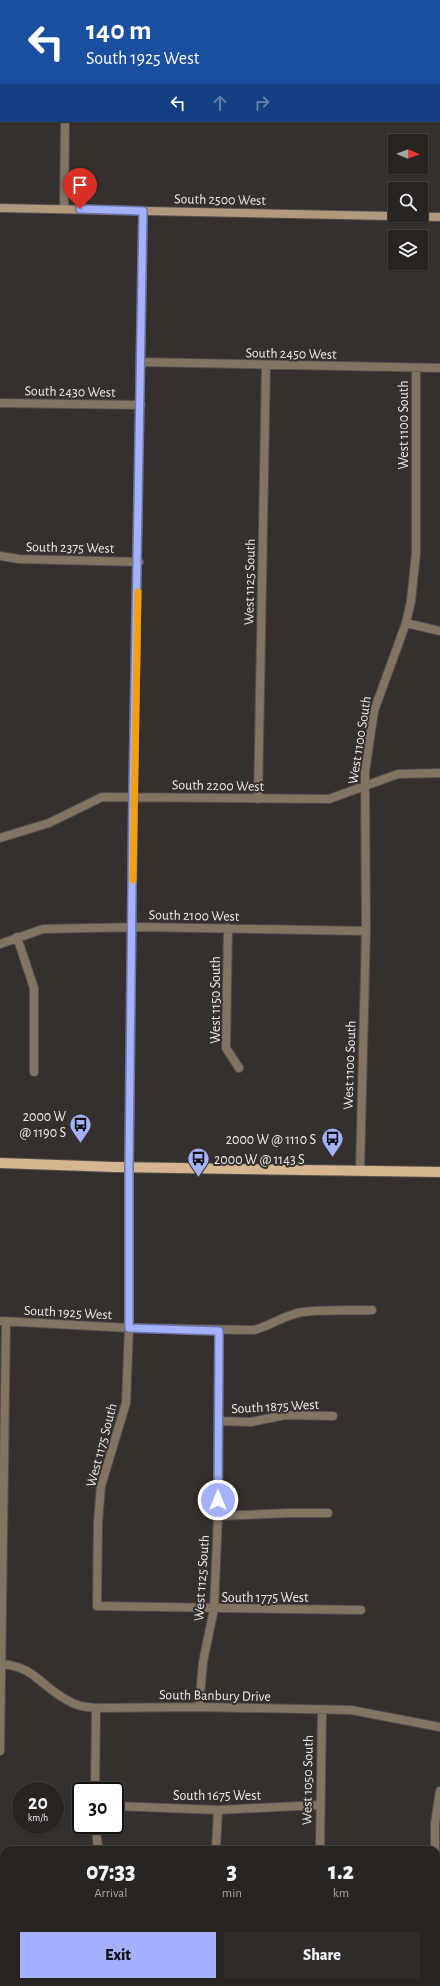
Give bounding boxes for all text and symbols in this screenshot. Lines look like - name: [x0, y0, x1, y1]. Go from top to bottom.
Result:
- icon: left: [20, 16, 72, 68]
- text: 140 m: [86, 17, 152, 45]
- text: South 1925 West: [86, 50, 200, 68]
- icon: left: [167, 92, 189, 114]
- icon: ahead: [209, 92, 231, 114]
- icon: right: [251, 92, 273, 114]
- north arrow: [388, 134, 428, 174]
- map controls: [388, 134, 428, 270]
- pin: [63, 168, 97, 209]
- icon: arrive: [69, 174, 91, 196]
- button: search: [388, 182, 428, 222]
- street label: South 2500 West: [174, 192, 266, 208]
- button: layers: [388, 230, 428, 270]
- street label: South 2450 West: [245, 346, 337, 362]
- street label: West 1100 South: [397, 380, 411, 470]
- street label: South 2430 West: [24, 384, 116, 400]
- street label: West 1125 South: [242, 539, 258, 625]
- street label: South 2375 West: [26, 540, 115, 556]
- street label: West 1100 South: [346, 695, 374, 785]
- street label: South 2200 West: [172, 778, 265, 794]
- street label: South 2100 West: [149, 908, 240, 924]
- street label: West 1150 South: [209, 956, 223, 1044]
- street label: West 1100 South: [341, 1020, 359, 1110]
- place label: 2000 W @ 1190 S: [20, 1110, 66, 1140]
- bus stop icon: 2000 W @ 1190 S: [68, 1111, 94, 1144]
- bus stop icon: 2000 W @ 1110 S: [319, 1126, 345, 1159]
- place label: 2000 W @ 1110 S: [226, 1133, 316, 1147]
- bus stop icon: 2000 W @ 1143 S: [186, 1146, 212, 1179]
- place label: 2000 W @ 1143 S: [214, 1153, 305, 1167]
- street label: South 1925 West: [23, 1304, 113, 1322]
- street label: South 1875 West: [231, 1398, 320, 1416]
- street label: West 1175 South: [84, 1402, 120, 1489]
- position arrow: [197, 1479, 239, 1521]
- street label: West 1125 South: [192, 1534, 212, 1622]
- street label: South 1775 West: [221, 1591, 309, 1605]
- street label: South Banbury Drive: [159, 1688, 271, 1704]
- street label: West 1050 South: [300, 1735, 316, 1825]
- speed limit sign: 30: [72, 1782, 124, 1834]
- street label: South 1675 West: [173, 1789, 261, 1803]
- text: 20: [28, 1793, 48, 1813]
- text: km/h: [28, 1813, 48, 1823]
- text: 07:33: [86, 1860, 136, 1884]
- text: 3: [227, 1860, 237, 1884]
- text: 1.2: [328, 1860, 354, 1884]
- text: Arrival: [94, 1887, 128, 1900]
- text: min: [222, 1887, 242, 1900]
- text: km: [333, 1887, 349, 1900]
- button: Exit: [20, 1932, 216, 1978]
- button: Share: [224, 1932, 420, 1978]

